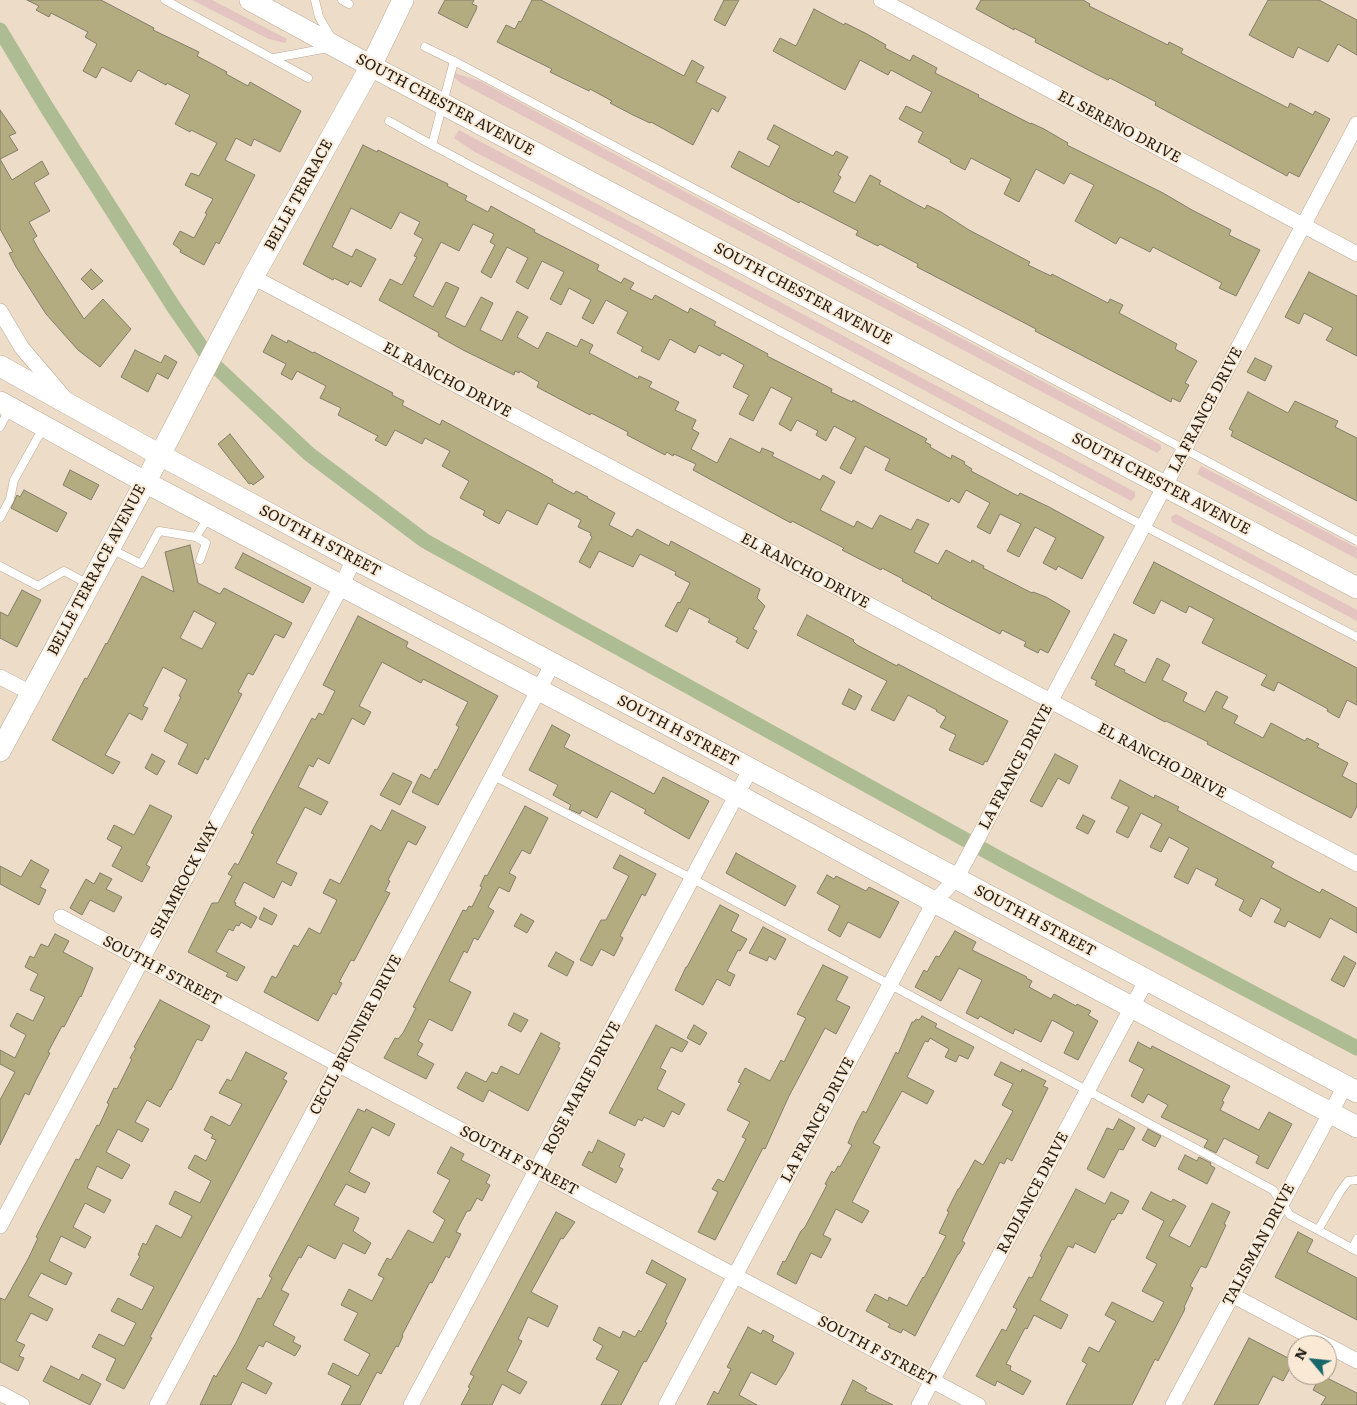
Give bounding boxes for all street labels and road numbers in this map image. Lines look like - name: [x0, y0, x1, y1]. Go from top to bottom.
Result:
- street label: SOUTH CHESTER AVENUE: [353, 50, 537, 160]
- street label: EL SERENO DRIVE: [1054, 87, 1184, 167]
- street label: BELLE TERRACE: [261, 136, 337, 254]
- street label: SOUTH CHESTER AVENUE: [711, 239, 895, 349]
- street label: EL RANCHO DRIVE: [380, 338, 514, 422]
- street label: LA FRANCE DRIVE: [1165, 344, 1247, 476]
- street label: SOUTH CHESTER AVENUE: [1069, 429, 1253, 539]
- street label: BELLE TERRACE AVENUE: [44, 481, 150, 659]
- street label: SOUTH H STREET: [256, 501, 384, 581]
- street label: EL RANCHO DRIVE: [738, 529, 872, 613]
- street label: SOUTH H STREET: [614, 691, 742, 771]
- street label: LA FRANCE DRIVE: [975, 701, 1057, 833]
- street label: EL RANCHO DRIVE: [1095, 719, 1229, 803]
- street label: SHAMROCK WAY: [147, 819, 223, 941]
- street label: SOUTH H STREET: [971, 881, 1099, 961]
- street label: SOUTH F STREET: [100, 932, 224, 1010]
- street label: CECIL BRUNNER DRIVE: [306, 952, 406, 1118]
- street label: ROSE MARIE DRIVE: [539, 1018, 625, 1158]
- street label: LA FRANCE DRIVE: [777, 1054, 859, 1186]
- street label: SOUTH F STREET: [457, 1122, 581, 1200]
- street label: RADIANCE DRIVE: [993, 1129, 1073, 1257]
- street label: TALISMAN DRIVE: [1219, 1181, 1299, 1309]
- street label: SOUTH F STREET: [815, 1312, 939, 1390]

